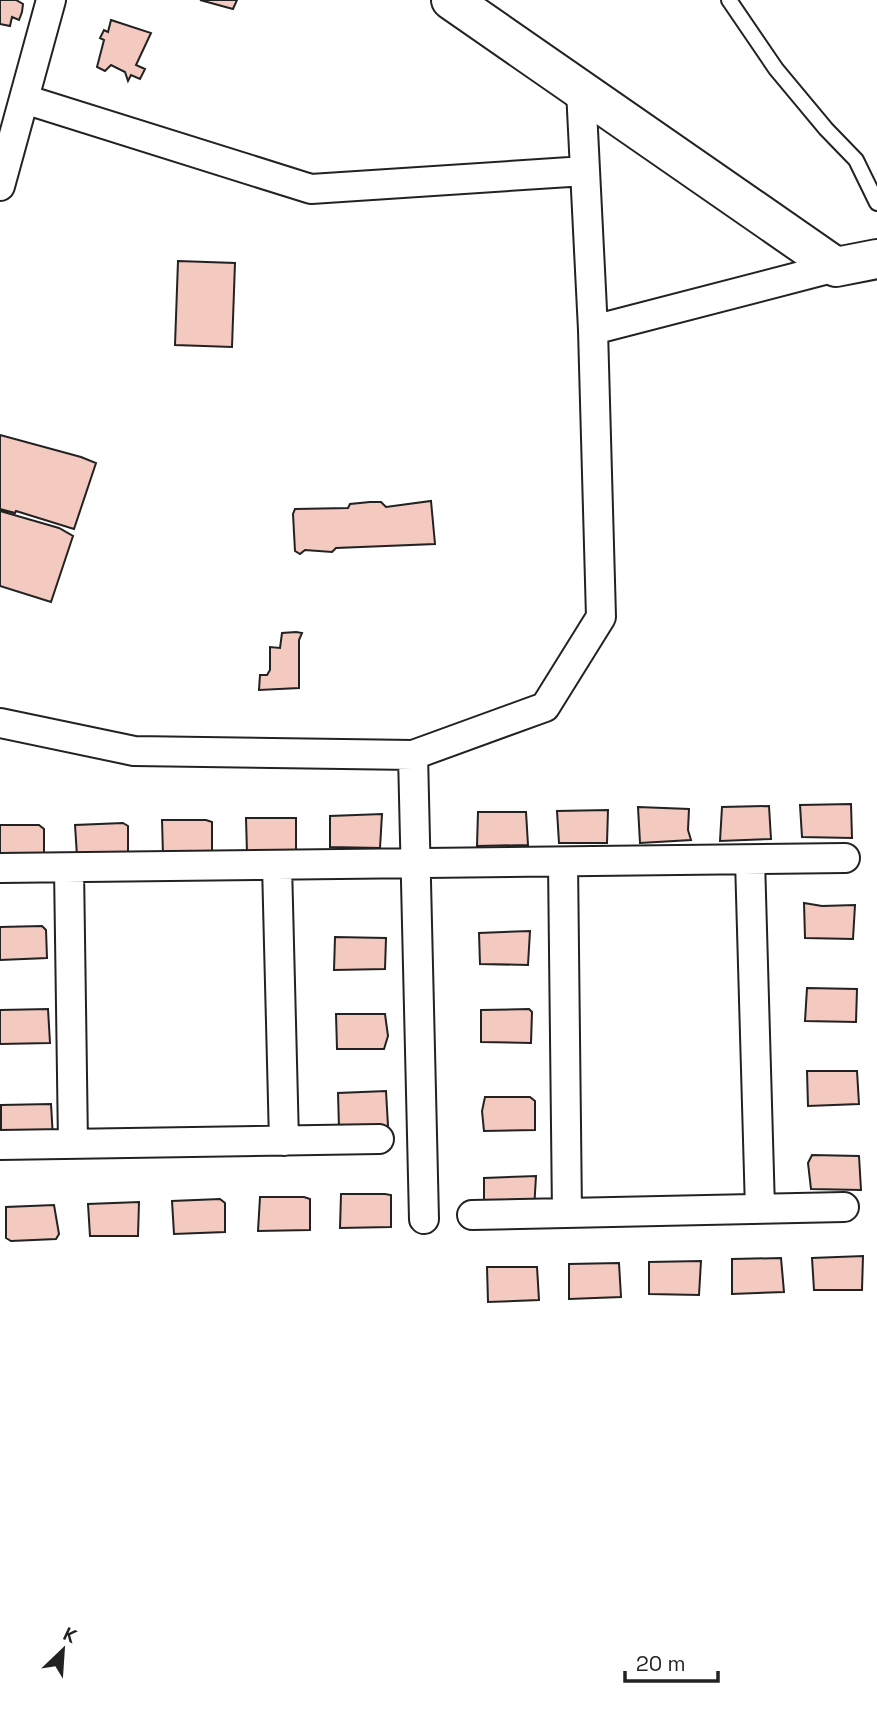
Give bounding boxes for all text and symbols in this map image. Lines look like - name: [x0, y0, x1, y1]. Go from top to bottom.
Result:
- north arrow: [28, 1615, 98, 1685]
- text: K: [59, 1621, 81, 1649]
- scale bar: [625, 1640, 718, 1684]
- text: 20 m: [636, 1650, 686, 1677]

